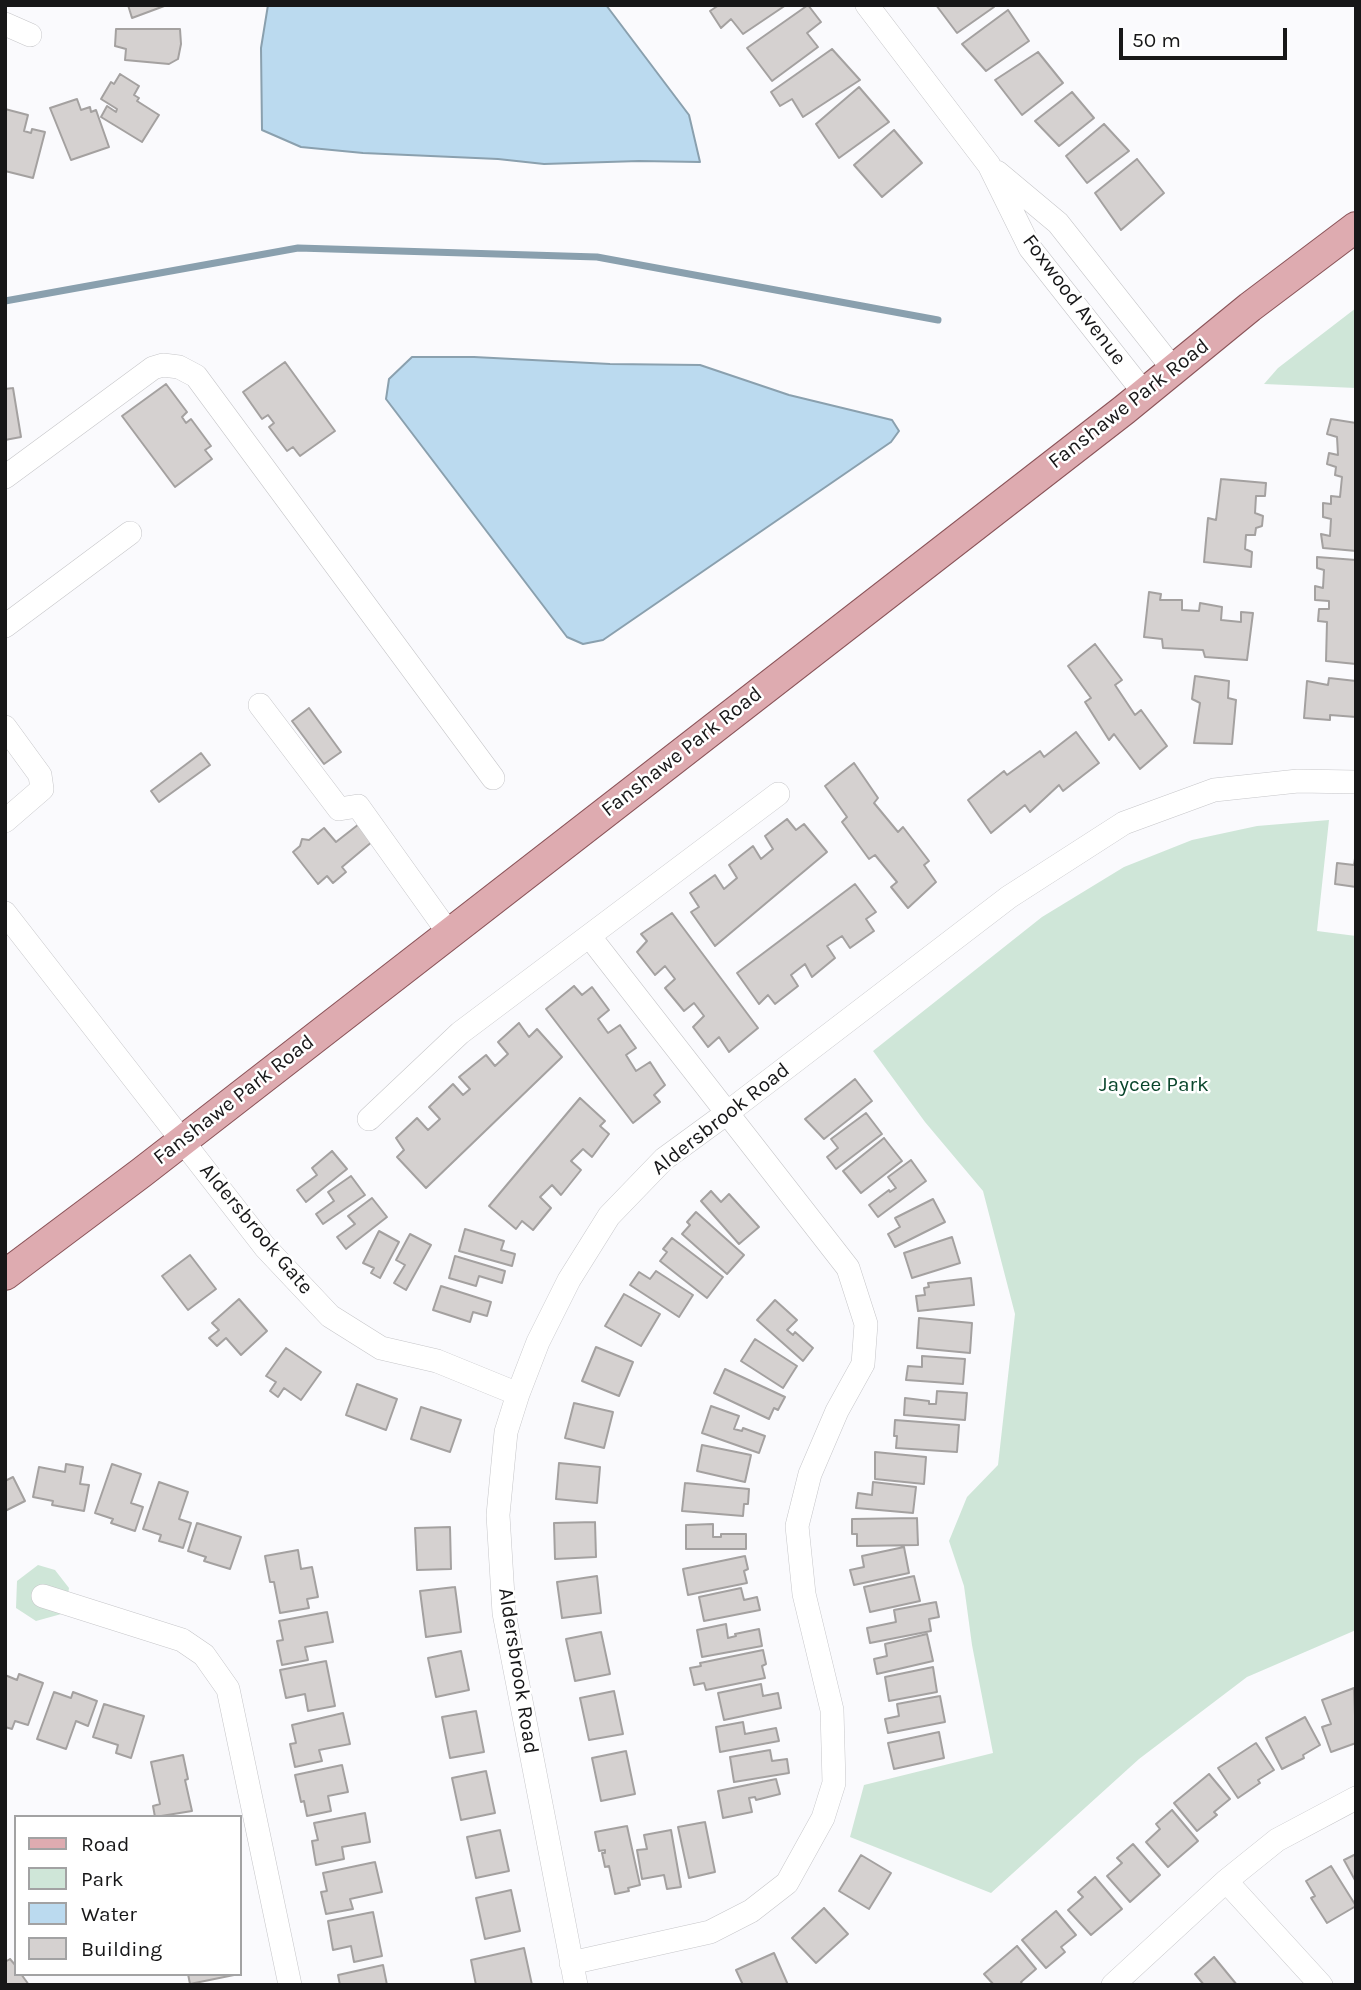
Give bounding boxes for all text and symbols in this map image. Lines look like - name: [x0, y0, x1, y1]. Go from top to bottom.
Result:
- scale bar: [1123, 14, 1291, 58]
- text: 50 m: [1132, 28, 1181, 52]
- street label: Foxwood Avenue: [1017, 230, 1131, 370]
- street label: Fanshawe Park Road: [1044, 333, 1214, 475]
- street label: Fanshawe Park Road: [597, 681, 767, 823]
- street label: Fanshawe Park Road: [149, 1029, 319, 1171]
- street label: Aldersbrook Road: [647, 1057, 795, 1181]
- park label: Jaycee Park: [1099, 1072, 1209, 1098]
- street label: Aldersbrook Gate: [194, 1158, 318, 1300]
- street label: Aldersbrook Road: [492, 1586, 544, 1756]
- legend: [14, 1815, 242, 1976]
- text: Road: [81, 1832, 129, 1856]
- text: Park: [81, 1867, 124, 1891]
- text: Water: [81, 1902, 137, 1926]
- text: Building: [81, 1937, 162, 1961]

